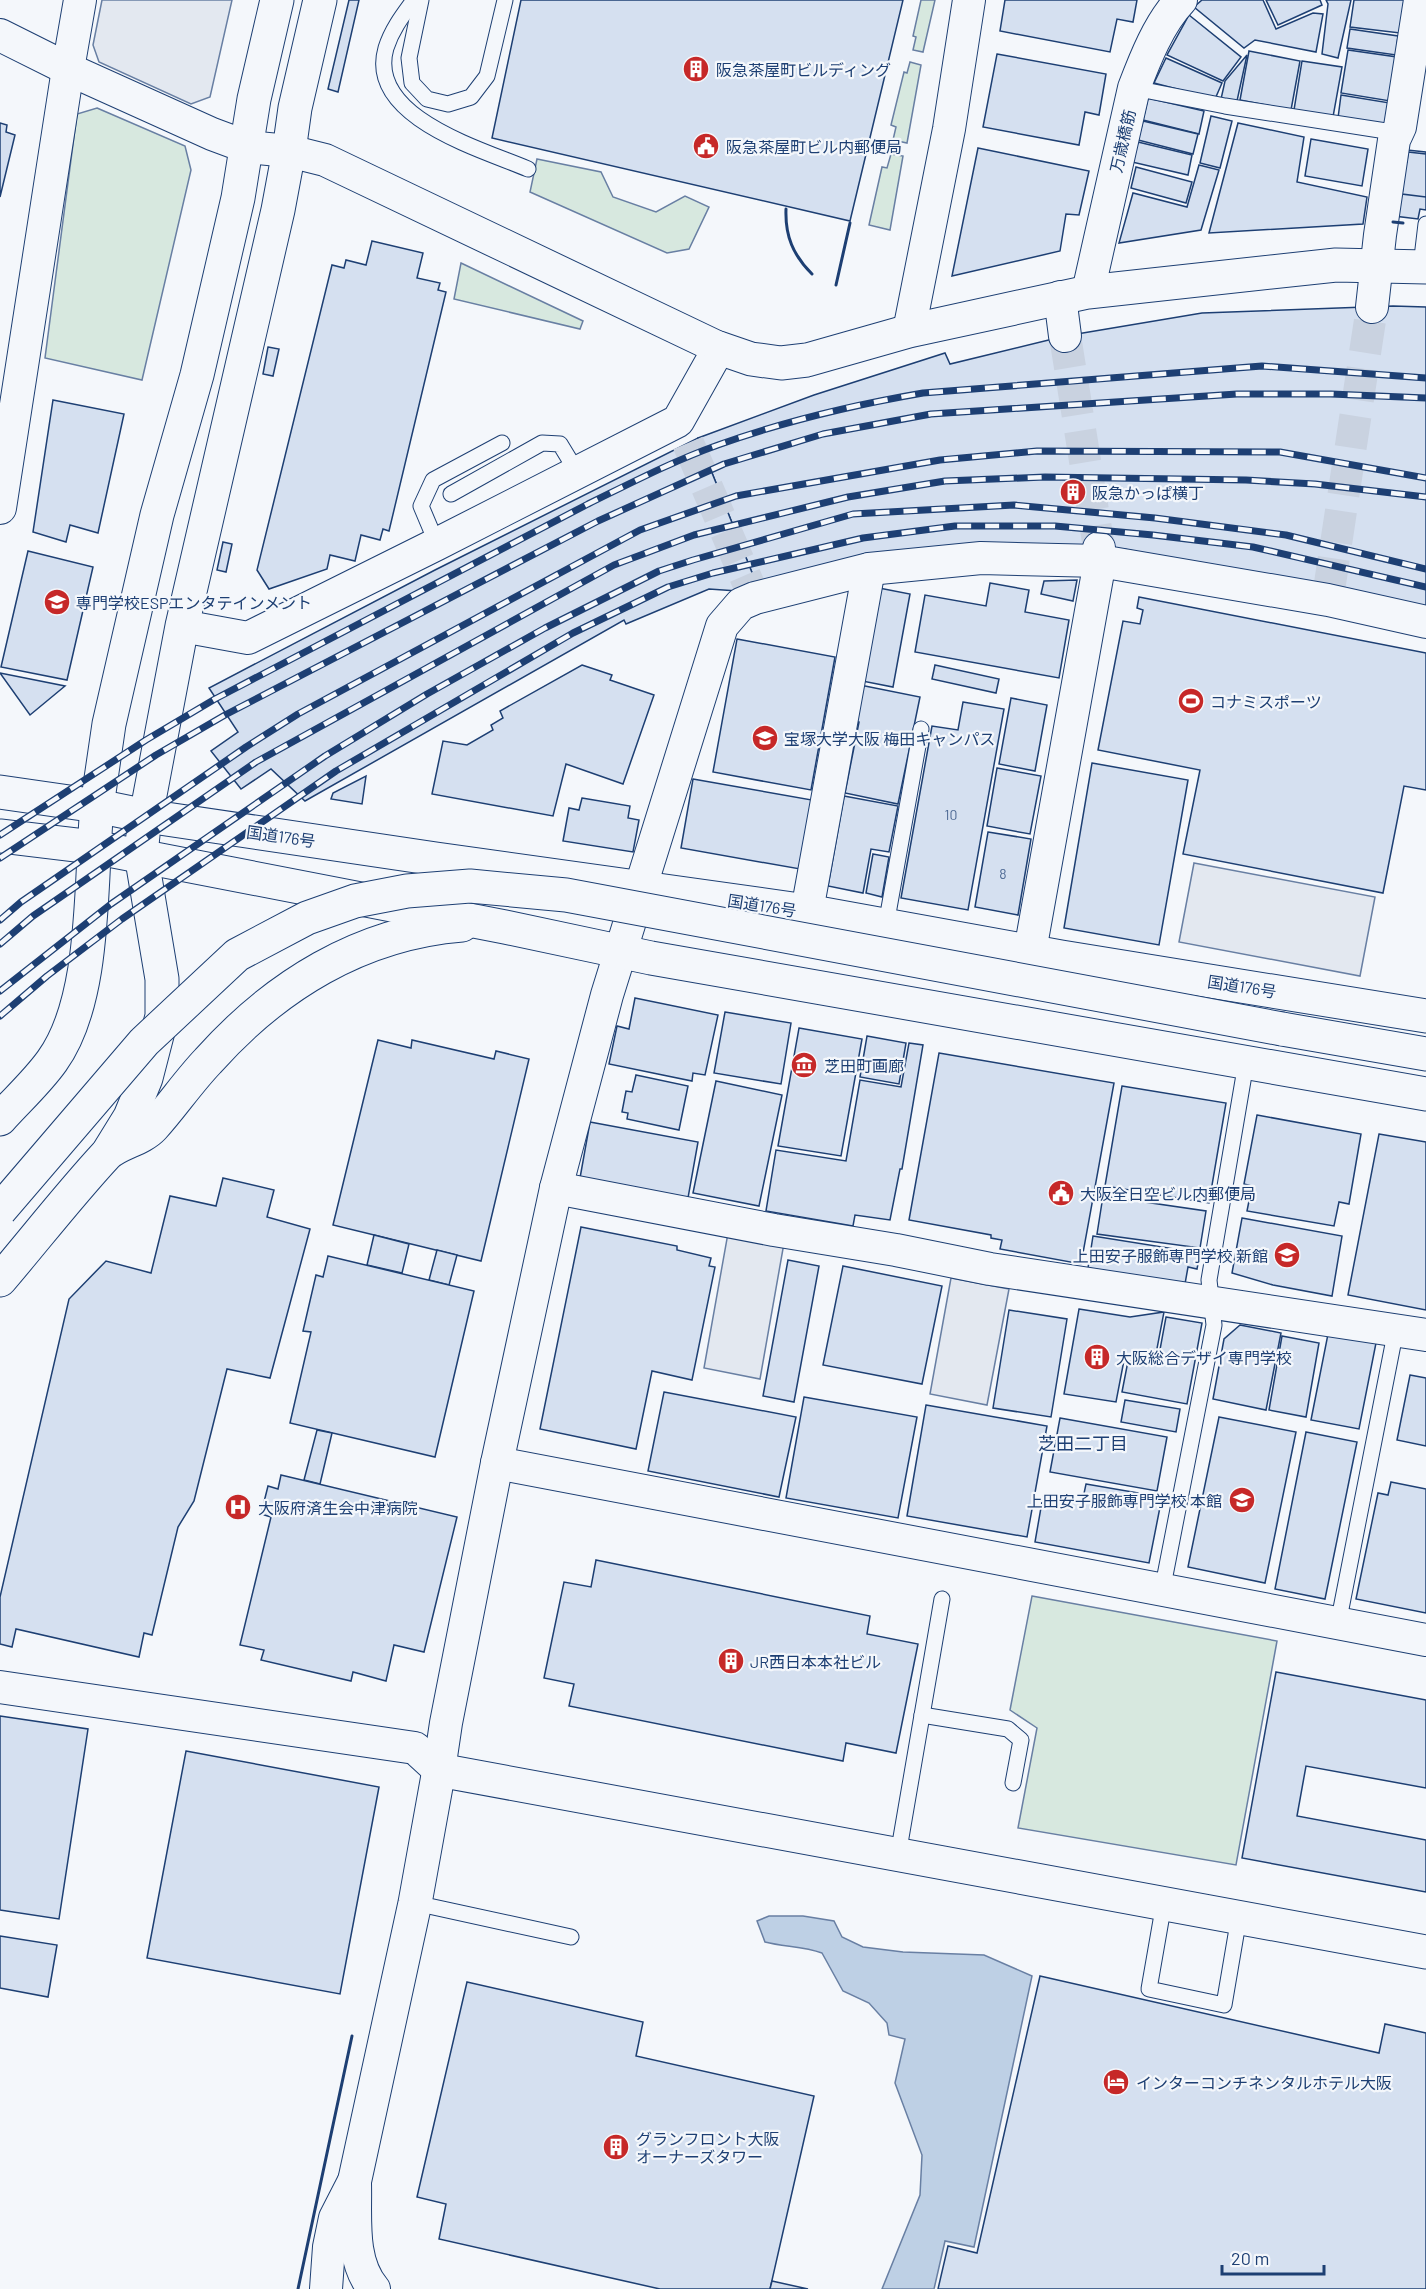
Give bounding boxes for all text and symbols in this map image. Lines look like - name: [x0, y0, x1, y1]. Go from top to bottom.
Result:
- building icon: 阪急茶屋町ビルディング: [681, 54, 711, 84]
- place label: 阪急茶屋町ビルディング: [716, 60, 891, 79]
- street label: 万歳橋筋: [1106, 108, 1138, 174]
- public building icon: 阪急茶屋町ビル内郵便局: [691, 131, 721, 161]
- place label: 阪急茶屋町ビル内郵便局: [726, 137, 902, 156]
- building icon: 阪急かっぱ横丁: [1058, 477, 1088, 507]
- place label: 阪急かっぱ横丁: [1092, 483, 1204, 502]
- school or university icon: 専門学校ESPエンタテインメント: [42, 587, 72, 617]
- place label: 専門学校ESPエンタテインメント: [76, 593, 312, 612]
- sports icon: コナミスポーツ: [1176, 686, 1206, 716]
- place label: コナミスポーツ: [1210, 692, 1322, 711]
- school or university icon: 宝塚大学大阪 梅田キャンパス: [750, 723, 780, 753]
- place label: 宝塚大学大阪 梅田キャンパス: [784, 729, 995, 748]
- house number: 10: [945, 806, 957, 823]
- street label: 国道176号: [245, 822, 317, 850]
- house number: 8: [999, 865, 1007, 882]
- street label: 国道176号: [726, 890, 798, 920]
- street label: 国道176号: [1206, 971, 1278, 1001]
- museum icon: 芝田町画廊: [789, 1050, 819, 1080]
- place label: 芝田町画廊: [824, 1056, 904, 1075]
- public building icon: 大阪全日空ビル内郵便局: [1046, 1178, 1076, 1208]
- place label: 大阪全日空ビル内郵便局: [1080, 1184, 1256, 1203]
- school or university icon: 上田安子服飾専門学校 新館: [1272, 1240, 1302, 1270]
- place label: 上田安子服飾専門学校 新館: [1073, 1246, 1268, 1265]
- building icon: 大阪総合デザイ専門学校: [1082, 1342, 1112, 1372]
- place label: 大阪総合デザイ専門学校: [1116, 1348, 1292, 1367]
- district label: 芝田二丁目: [1038, 1432, 1128, 1454]
- school or university icon: 上田安子服飾専門学校 本館: [1227, 1485, 1257, 1515]
- place label: 上田安子服飾専門学校 本館: [1027, 1491, 1222, 1510]
- hospital icon: 大阪府済生会中津病院: [223, 1492, 253, 1522]
- place label: 大阪府済生会中津病院: [258, 1498, 418, 1517]
- building icon: JR西日本本社ビル: [716, 1646, 746, 1676]
- place label: JR西日本本社ビル: [750, 1652, 881, 1671]
- hotel icon: インターコンチネンタルホテル大阪: [1101, 2067, 1131, 2097]
- place label: インターコンチネンタルホテル大阪: [1136, 2073, 1392, 2092]
- place label: グランフロント大阪 オーナーズタワー: [636, 2129, 780, 2166]
- building icon: グランフロント大阪 オーナーズタワー: [601, 2132, 631, 2162]
- scale bar: [1222, 2238, 1324, 2276]
- text: 20 m: [1231, 2247, 1269, 2269]

